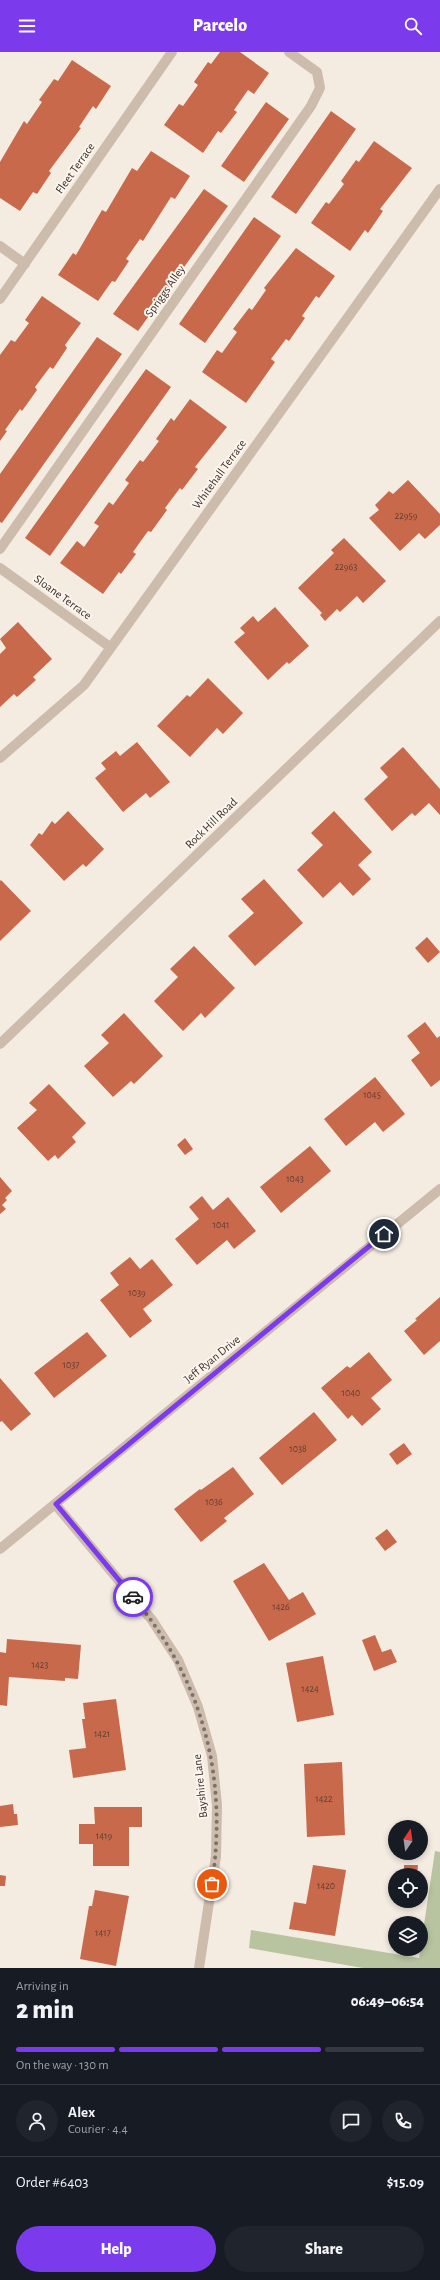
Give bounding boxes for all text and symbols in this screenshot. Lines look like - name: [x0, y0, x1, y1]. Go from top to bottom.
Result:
- icon: menu: [16, 15, 38, 37]
- icon: search: [402, 15, 424, 37]
- text: Parcelo: [193, 17, 247, 35]
- street label: Fleet Terrace: [53, 140, 97, 196]
- street label: Spriggs Alley: [143, 263, 188, 320]
- street label: Whitehall Terrace: [190, 437, 248, 511]
- house number: 22959: [395, 511, 418, 521]
- house number: 22963: [335, 562, 357, 572]
- street label: Sloane Terrace: [32, 572, 94, 622]
- street label: Rock Hill Road: [183, 795, 239, 851]
- house number: 1045: [363, 1090, 381, 1100]
- house number: 1043: [286, 1174, 304, 1184]
- pin: [367, 1217, 401, 1251]
- house number: 1041: [213, 1220, 229, 1230]
- icon: home: [373, 1223, 395, 1245]
- house number: 1039: [128, 1288, 146, 1298]
- street label: Jeff Ryan Drive: [182, 1333, 243, 1386]
- house number: 1037: [62, 1360, 80, 1370]
- house number: 1040: [342, 1388, 360, 1398]
- house number: 1038: [289, 1444, 307, 1454]
- house number: 1036: [205, 1497, 223, 1507]
- courier: [113, 1577, 153, 1617]
- icon: car: [122, 1586, 144, 1608]
- house number: 1426: [272, 1602, 290, 1612]
- house number: 1423: [32, 1660, 48, 1670]
- house number: 1424: [301, 1684, 319, 1694]
- house number: 1421: [94, 1729, 110, 1739]
- street label: Bayshire Lane: [191, 1753, 210, 1818]
- house number: 1422: [315, 1794, 333, 1804]
- north arrow: [388, 1820, 428, 1860]
- map controls: [388, 1820, 428, 1956]
- house number: 1419: [96, 1831, 112, 1841]
- pin: [195, 1867, 229, 1901]
- button: locate: [388, 1868, 428, 1908]
- icon: bag: [201, 1873, 223, 1895]
- house number: 1420: [317, 1881, 335, 1891]
- button: layers: [388, 1916, 428, 1956]
- house number: 1417: [95, 1928, 111, 1938]
- text: Arriving in: [16, 1980, 69, 1993]
- text: 06:49–06:54: [351, 1994, 424, 2009]
- text: 2 min: [16, 1997, 74, 2023]
- text: On the way · 130 m: [16, 2059, 109, 2072]
- button: person: [16, 2100, 58, 2142]
- button: chat: [330, 2100, 372, 2142]
- button: phone: [382, 2100, 424, 2142]
- text: Alex: [68, 2105, 95, 2120]
- text: Courier · 4.4: [68, 2123, 128, 2136]
- text: Order #6403: [16, 2175, 88, 2190]
- text: $15.09: [387, 2175, 424, 2190]
- button: Help: [16, 2226, 216, 2272]
- button: Share: [224, 2226, 424, 2272]

